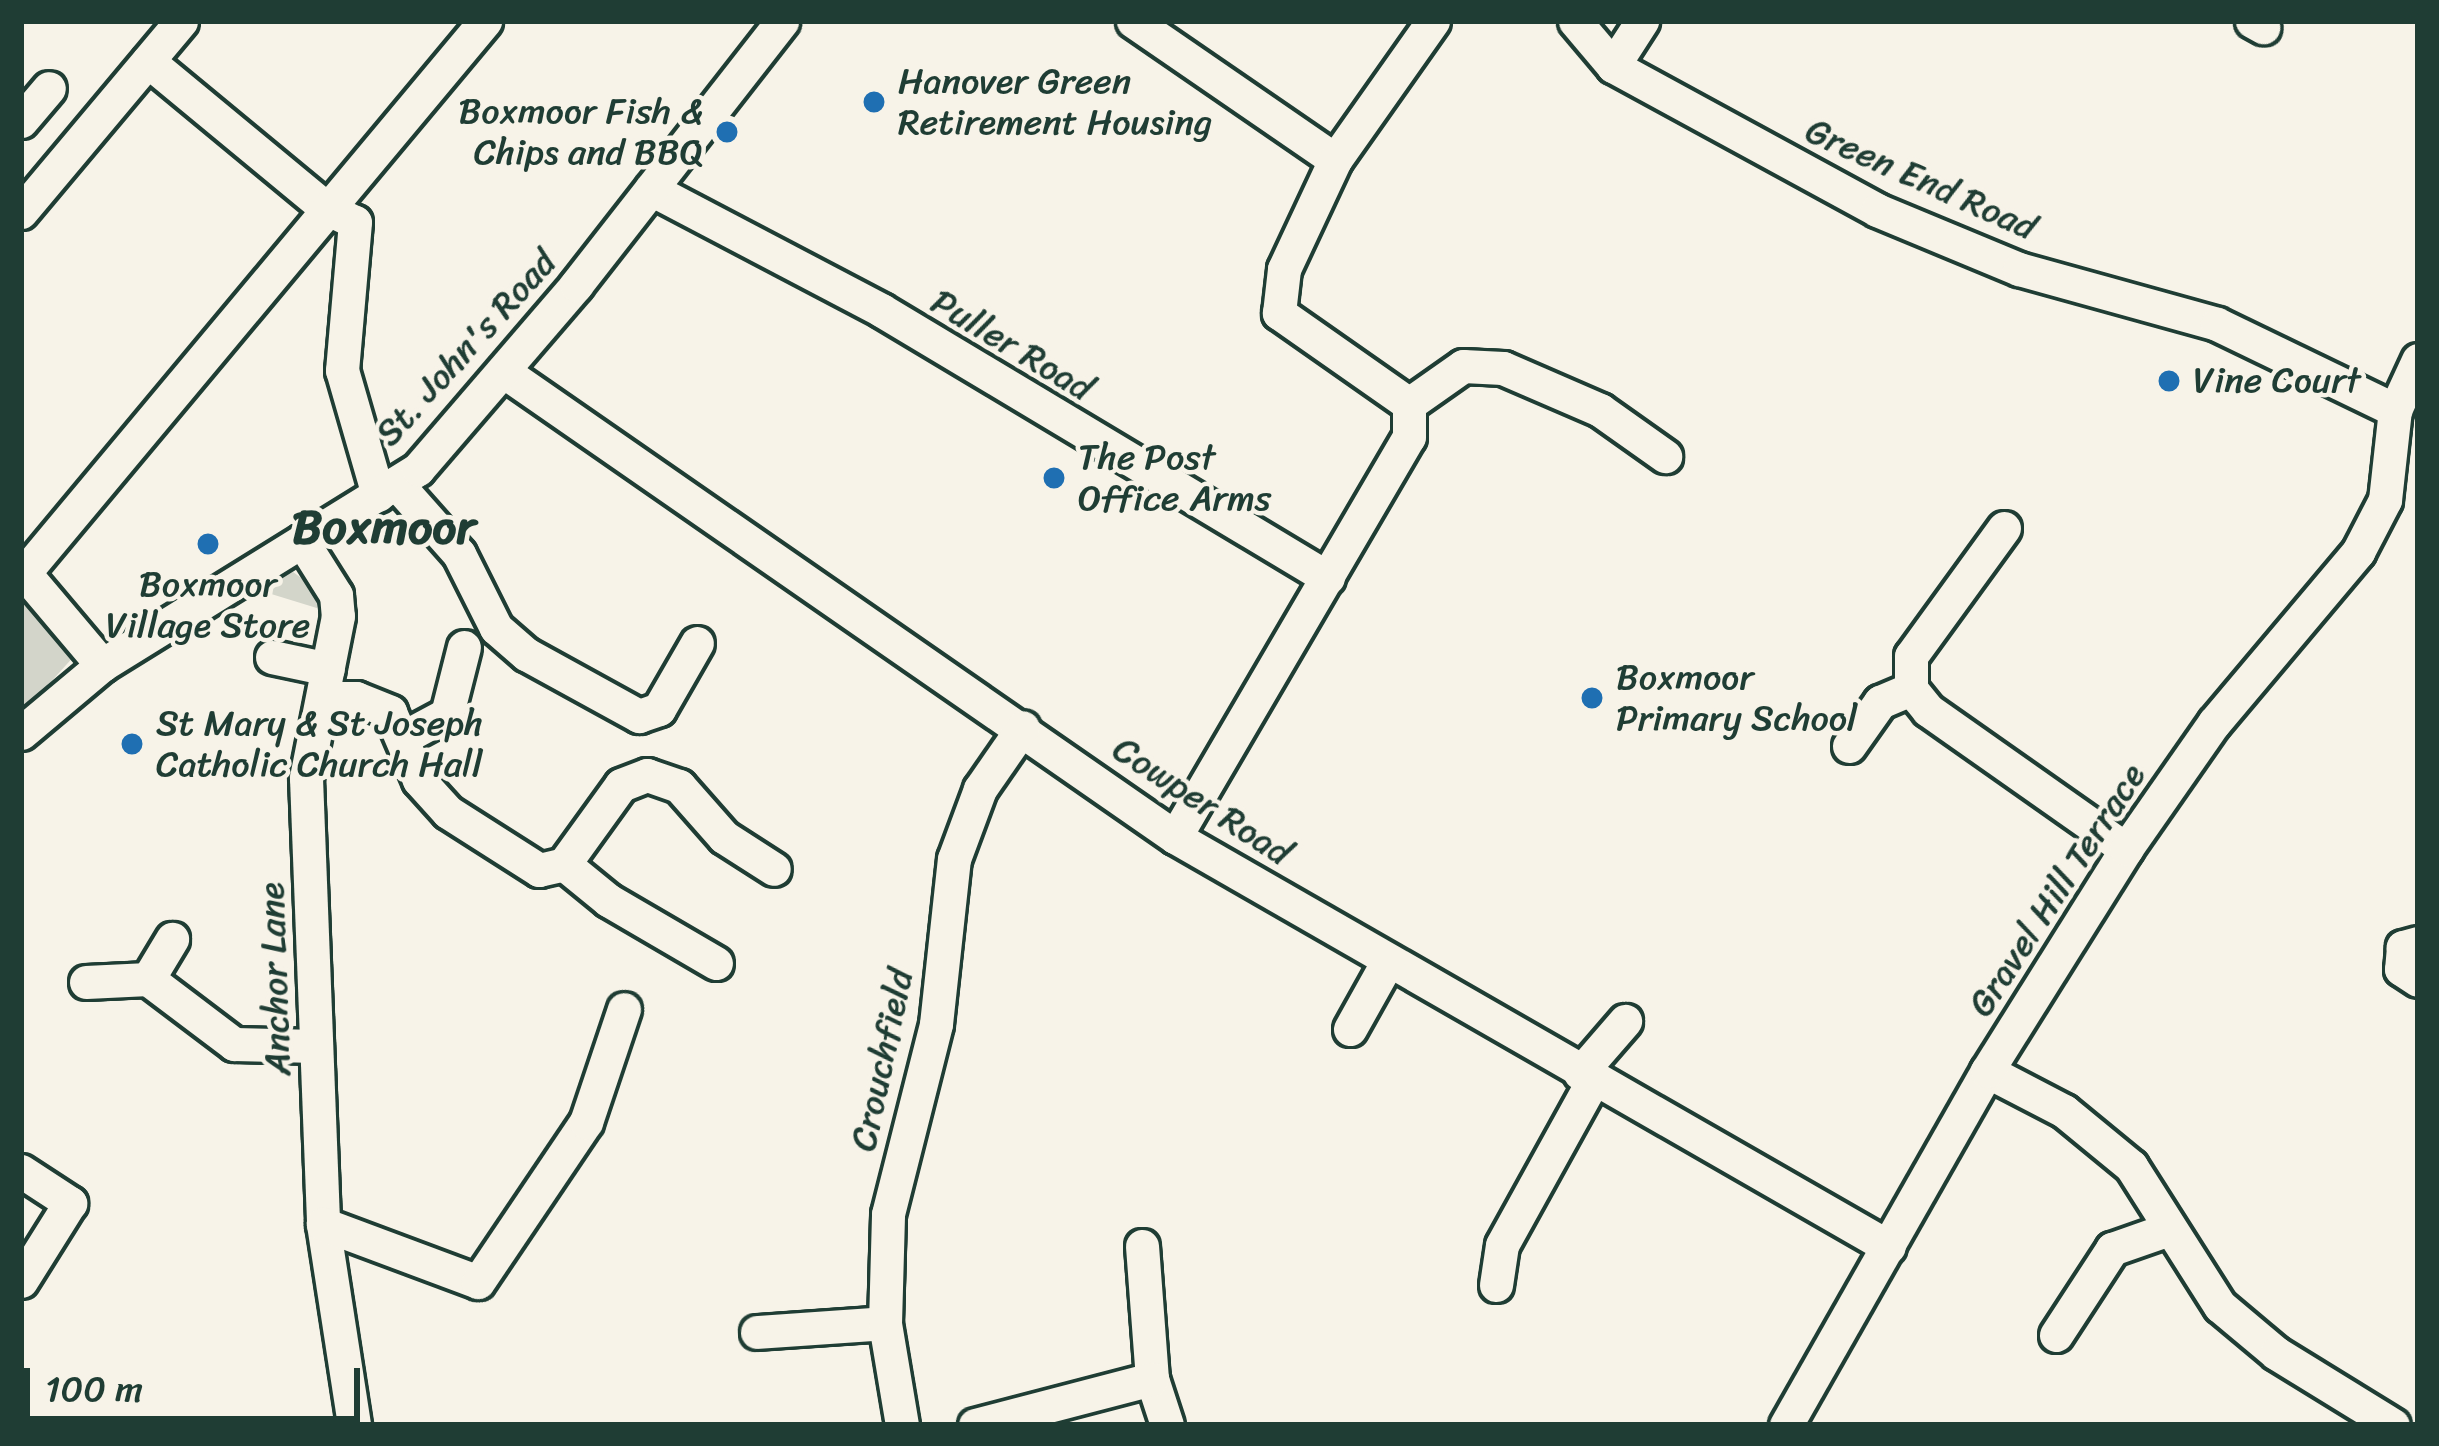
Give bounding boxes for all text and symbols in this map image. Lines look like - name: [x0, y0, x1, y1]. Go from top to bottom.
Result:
- place label: Hanover Green Retirement Housing: [898, 59, 1214, 144]
- place label: Boxmoor Fish & Chips and BBQ: [459, 89, 703, 174]
- marker: Hanover Green Retirement Housing: [861, 89, 887, 115]
- street label: Green End Road: [1799, 109, 2043, 249]
- marker: Boxmoor Fish & Chips and BBQ: [714, 119, 740, 145]
- street label: St. John's Road: [367, 242, 565, 454]
- street label: Puller Road: [923, 280, 1101, 410]
- place label: Vine Court: [2193, 359, 2362, 403]
- marker: Vine Court: [2156, 368, 2182, 394]
- place label: The Post Office Arms: [1078, 435, 1270, 520]
- marker: The Post Office Arms: [1041, 465, 1067, 491]
- district label: Boxmoor: [292, 498, 476, 556]
- marker: Boxmoor Village Store: [195, 531, 221, 557]
- place label: Boxmoor Village Store: [106, 562, 310, 647]
- place label: Boxmoor Primary School: [1616, 655, 1857, 740]
- marker: Boxmoor Primary School: [1579, 685, 1605, 711]
- place label: St Mary & St Joseph Catholic Church Hall: [156, 701, 483, 786]
- street label: Cowper Road: [1105, 727, 1299, 875]
- marker: St Mary & St Joseph Catholic Church Hall: [119, 731, 145, 757]
- street label: Gravel Hill Terrace: [1959, 755, 2155, 1025]
- street label: Anchor Lane: [250, 881, 300, 1077]
- street label: Crouchfield: [842, 965, 922, 1155]
- scale bar: [30, 1344, 366, 1418]
- text: 100 m: [45, 1357, 143, 1421]

